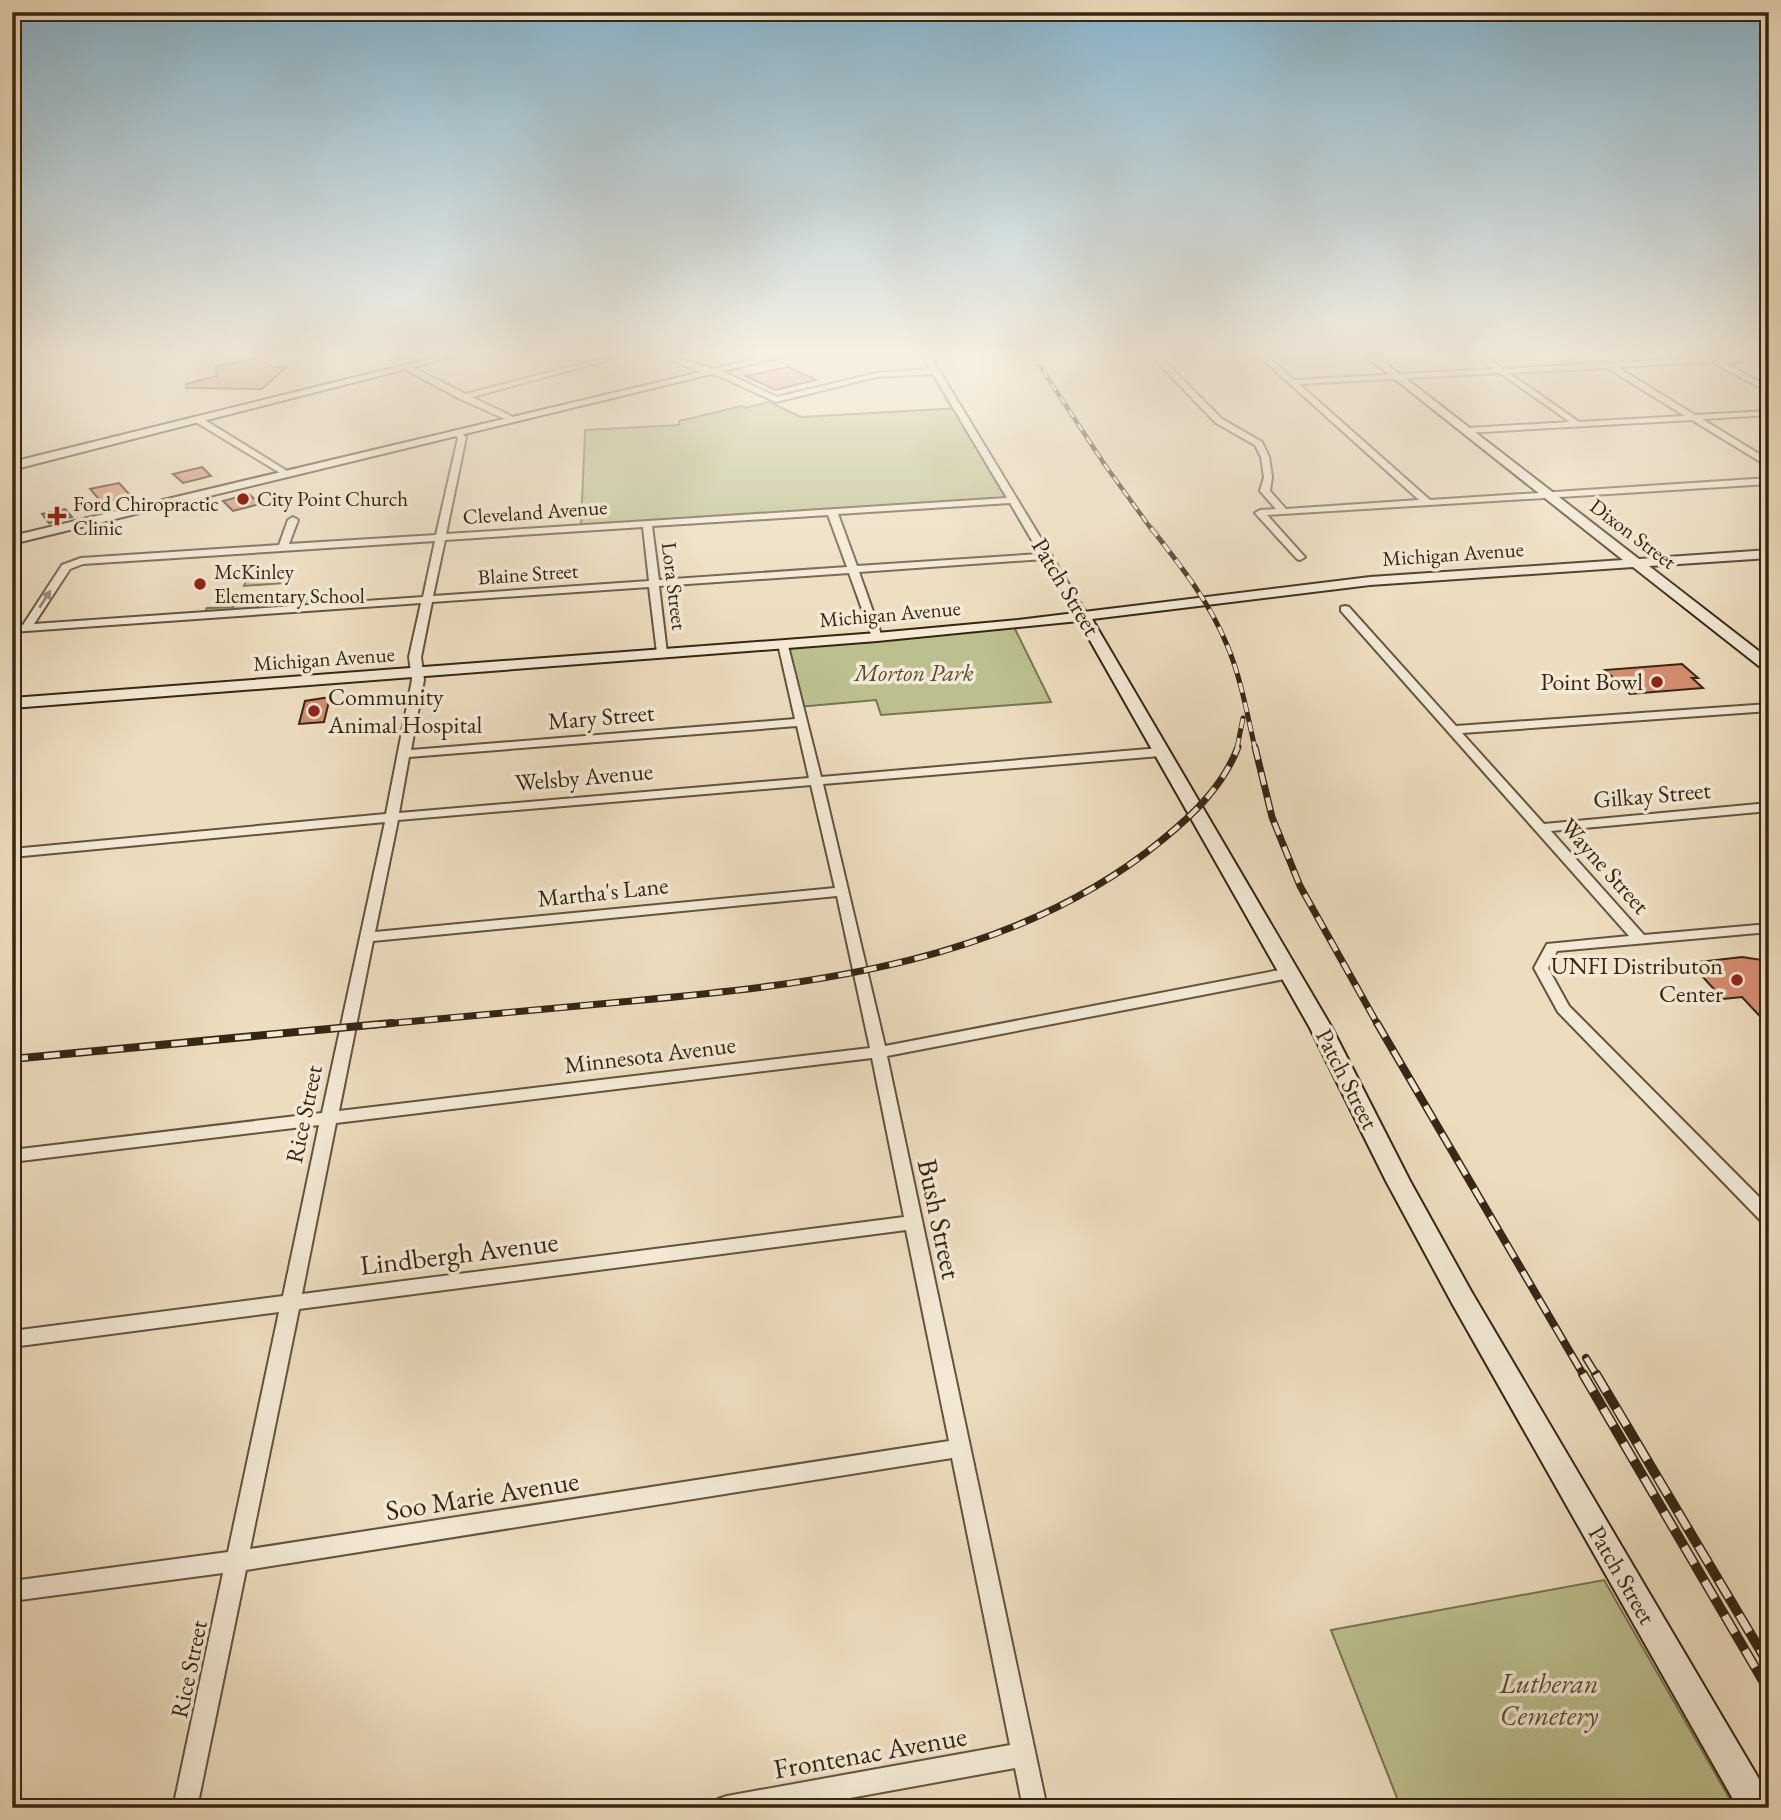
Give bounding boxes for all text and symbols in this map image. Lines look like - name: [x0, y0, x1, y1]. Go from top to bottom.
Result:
- place label: City Point Church: [257, 485, 408, 512]
- place label: Ford Chiropractic Clinic: [73, 490, 219, 541]
- marker: City Point Church: [235, 491, 251, 507]
- street label: Dixon Street: [1585, 492, 1682, 575]
- street label: Cleveland Avenue: [462, 493, 608, 530]
- marker: Ford Chiropractic Clinic: [47, 506, 67, 526]
- street label: Patch Street: [1025, 532, 1108, 642]
- street label: Michigan Avenue: [1381, 535, 1525, 572]
- street label: Lora Street: [656, 540, 693, 632]
- street label: Blaine Street: [477, 557, 579, 590]
- place label: McKinley Elementary School: [214, 558, 365, 609]
- marker: McKinley Elementary School: [192, 576, 208, 592]
- one-way arrow: [38, 590, 51, 609]
- street label: Michigan Avenue: [818, 594, 962, 633]
- street label: Michigan Avenue: [252, 640, 396, 677]
- park label: Morton Park: [852, 657, 974, 688]
- place label: Point Bowl: [1540, 666, 1643, 697]
- marker: Point Bowl: [1649, 674, 1665, 690]
- place label: Community Animal Hospital: [327, 681, 482, 740]
- street label: Mary Street: [546, 696, 656, 737]
- marker: Community Animal Hospital: [306, 703, 322, 719]
- street label: Welsby Avenue: [514, 755, 654, 798]
- street label: Gilkay Street: [1592, 774, 1712, 815]
- street label: Wayne Street: [1554, 811, 1657, 921]
- street label: Martha's Lane: [536, 869, 670, 914]
- place label: UNFI Distributon Center: [1551, 950, 1723, 1009]
- marker: UNFI Distributon Center: [1729, 972, 1745, 988]
- street label: Patch Street: [1309, 1023, 1386, 1135]
- street label: Minnesota Avenue: [562, 1029, 738, 1080]
- street label: Rice Street: [278, 1062, 329, 1166]
- street label: Bush Street: [910, 1156, 970, 1282]
- street label: Lindbergh Avenue: [358, 1223, 560, 1283]
- street label: Soo Marie Avenue: [383, 1462, 581, 1528]
- street label: Patch Street: [1582, 1520, 1663, 1630]
- street label: Rice Street: [163, 1617, 214, 1721]
- park label: Lutheran Cemetery: [1499, 1665, 1599, 1733]
- street label: Frontenac Avenue: [771, 1717, 969, 1787]

